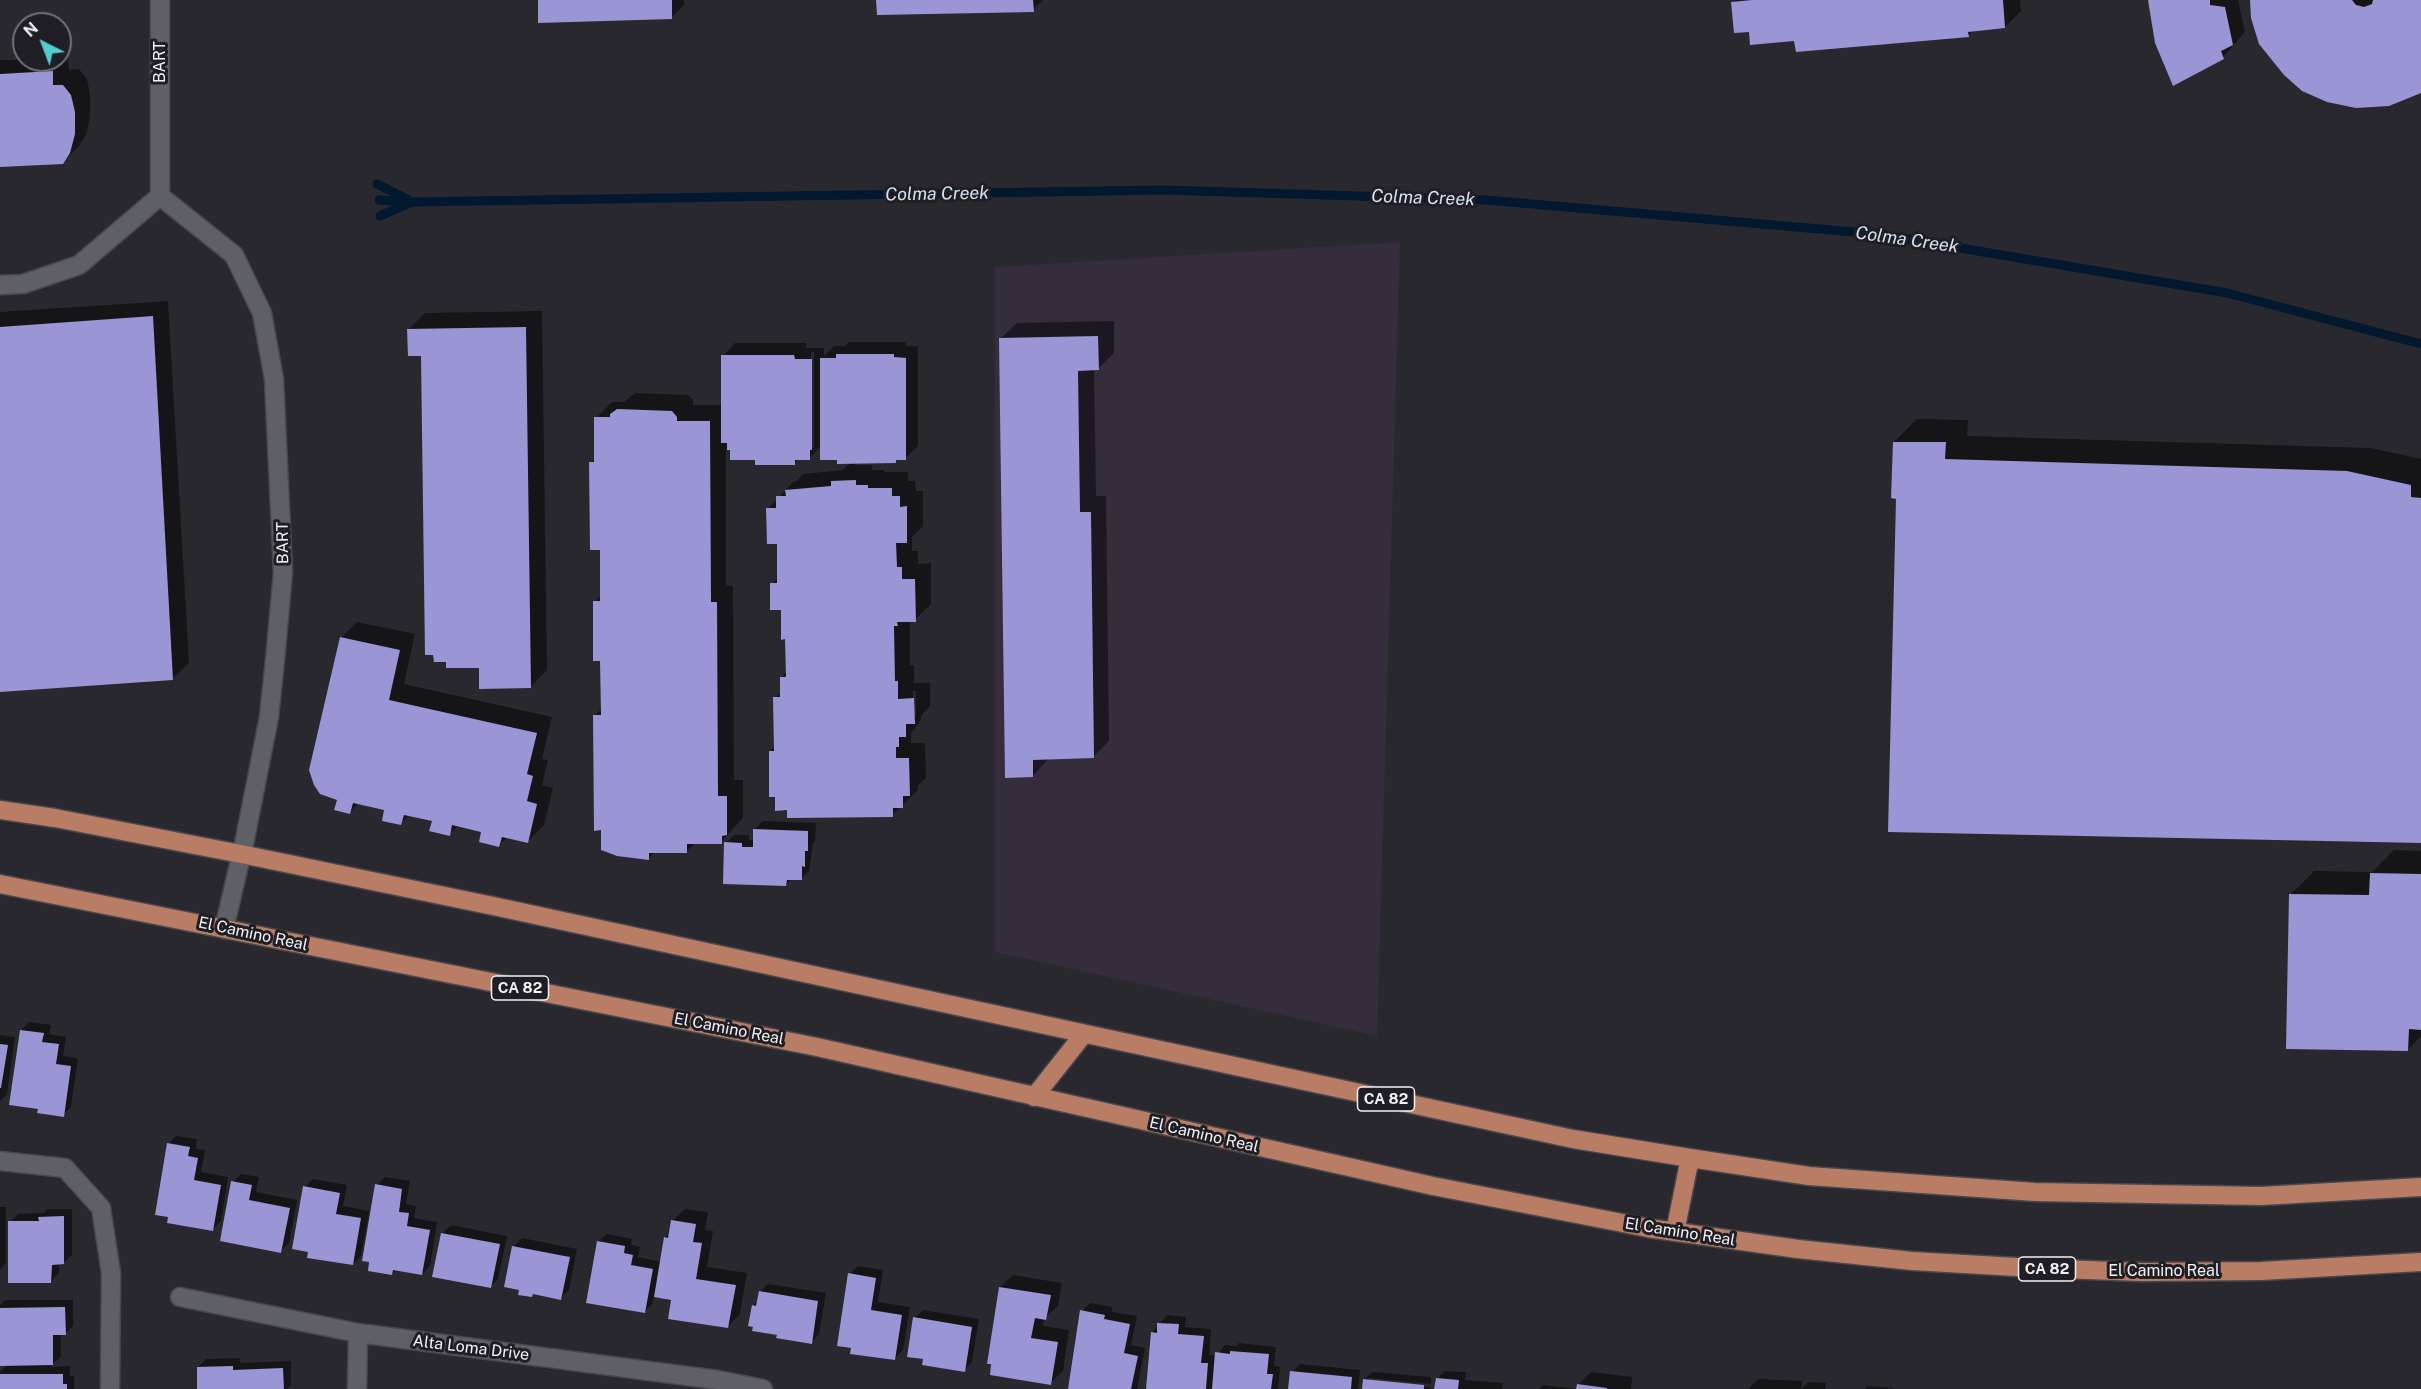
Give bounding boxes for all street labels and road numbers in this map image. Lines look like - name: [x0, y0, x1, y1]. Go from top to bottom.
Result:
- street label: BART: [150, 41, 170, 83]
- street label: BART: [273, 522, 293, 564]
- street label: El Camino Real: [196, 913, 310, 955]
- road number: CA 82: [492, 976, 548, 1000]
- street label: El Camino Real: [672, 1009, 786, 1049]
- road number: CA 82: [1358, 1087, 1414, 1111]
- street label: El Camino Real: [1148, 1113, 1260, 1157]
- street label: El Camino Real: [1623, 1214, 1737, 1250]
- road number: CA 82: [2018, 1257, 2076, 1281]
- street label: El Camino Real: [2108, 1261, 2220, 1281]
- street label: Alta Loma Drive: [412, 1331, 530, 1365]

